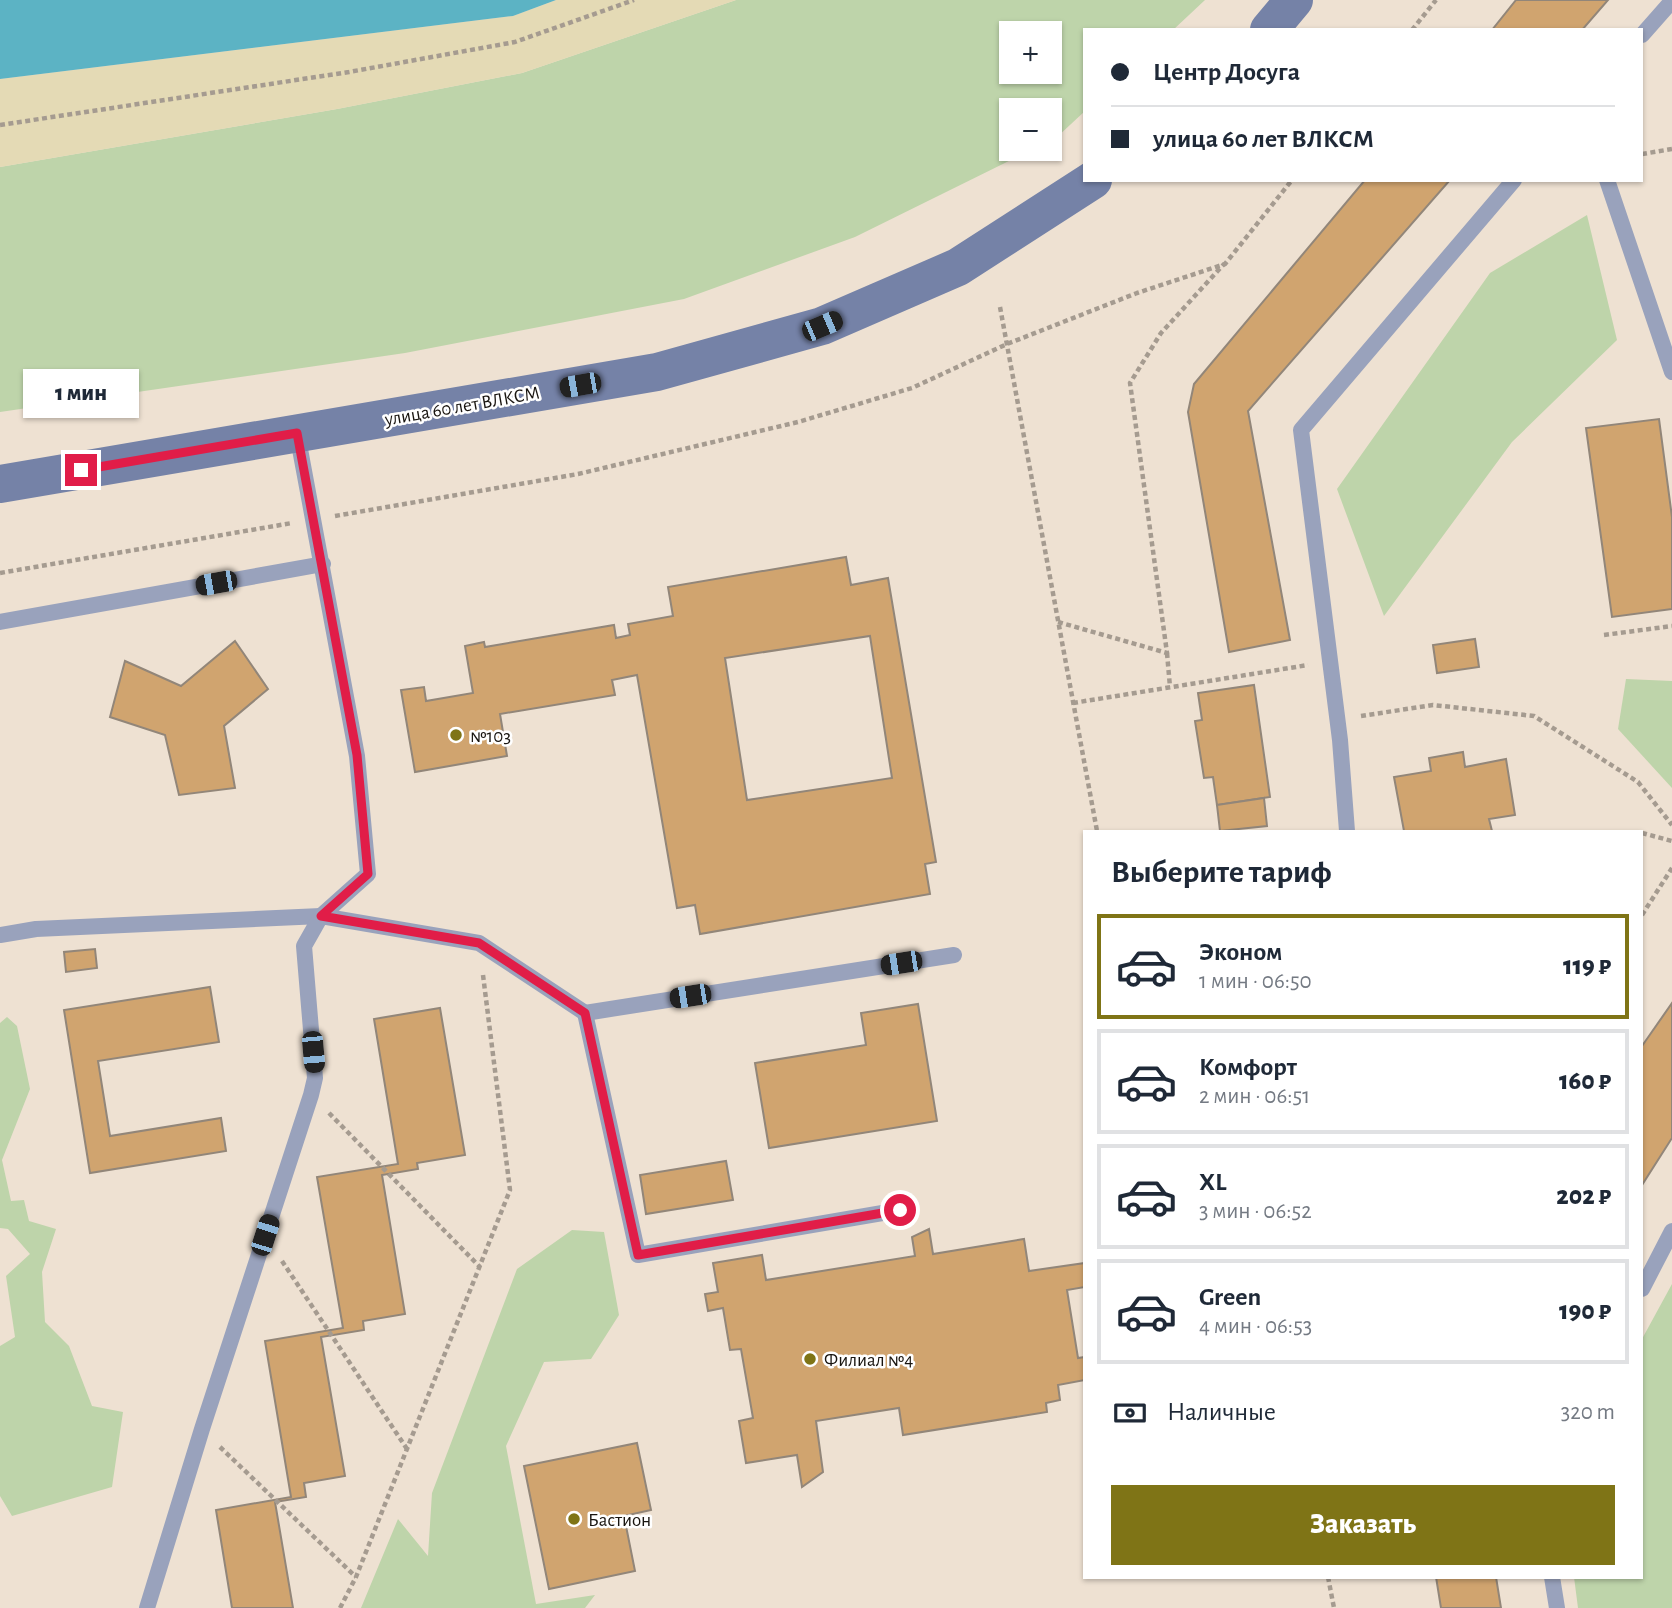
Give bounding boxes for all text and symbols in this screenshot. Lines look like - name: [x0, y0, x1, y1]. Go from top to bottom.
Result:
- map controls: [999, 21, 1062, 161]
- button: +: [999, 21, 1062, 84]
- text: Центр Досуга: [1153, 59, 1300, 85]
- button: −: [999, 98, 1062, 161]
- text: улица 60 лет ВЛКСМ: [1153, 126, 1374, 152]
- car: [799, 308, 846, 344]
- callout: 1 мин: [23, 368, 139, 418]
- car: [558, 371, 603, 399]
- text: 1 мин: [55, 382, 107, 405]
- street label: улица 60 лет ВЛКСМ: [382, 383, 541, 430]
- route end: [65, 454, 97, 486]
- car: [194, 569, 239, 597]
- marker: №103: [448, 727, 464, 743]
- place label: №103: [470, 727, 511, 746]
- text: Выберите тариф: [1111, 856, 1332, 888]
- icon: car: [1115, 935, 1178, 998]
- text: Эконом: [1199, 939, 1282, 965]
- car: [879, 949, 924, 977]
- text: 119 ₽: [1563, 953, 1611, 979]
- text: 1 мин · 06:50: [1199, 970, 1312, 993]
- car: [668, 982, 713, 1010]
- car: [301, 1030, 326, 1074]
- icon: car: [1115, 1050, 1178, 1113]
- text: Комфорт: [1199, 1054, 1297, 1080]
- text: 160 ₽: [1559, 1068, 1611, 1094]
- text: 2 мин · 06:51: [1199, 1085, 1310, 1108]
- icon: car: [1115, 1165, 1178, 1228]
- text: XL: [1199, 1169, 1226, 1195]
- text: 202 ₽: [1556, 1183, 1611, 1209]
- route start: [884, 1194, 916, 1226]
- text: 3 мин · 06:52: [1199, 1200, 1312, 1223]
- car: [249, 1212, 282, 1258]
- icon: car: [1115, 1280, 1178, 1343]
- text: Green: [1199, 1284, 1261, 1310]
- text: 190 ₽: [1559, 1298, 1611, 1324]
- text: 4 мин · 06:53: [1199, 1315, 1312, 1338]
- marker: Филиал №4: [802, 1351, 818, 1367]
- place label: Филиал №4: [824, 1351, 913, 1370]
- icon: cash: [1111, 1394, 1149, 1432]
- text: Наличные: [1167, 1399, 1276, 1425]
- text: 320 m: [1561, 1401, 1615, 1424]
- button: Заказать: [1111, 1485, 1615, 1565]
- marker: Бастион: [566, 1511, 582, 1527]
- place label: Бастион: [588, 1511, 651, 1530]

